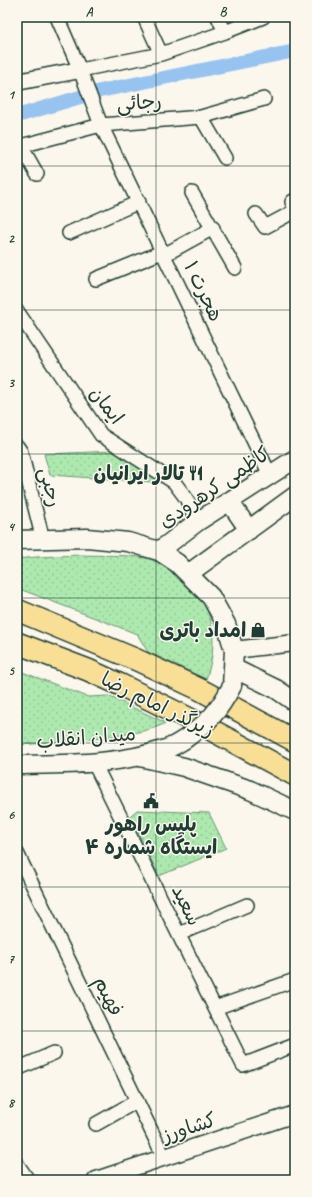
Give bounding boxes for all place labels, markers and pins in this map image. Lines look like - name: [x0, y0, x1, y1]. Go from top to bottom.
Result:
- place label: تالار ایرانیان: [93, 461, 185, 486]
- restaurant icon: تالار ایرانیان: [187, 464, 205, 482]
- place label: امداد باتری: [160, 618, 246, 643]
- shop icon: امداد باتری: [249, 621, 267, 639]
- public building icon: پلیس راهور ایستگاه شماره ۴: [142, 792, 160, 810]
- place label: پلیس راهور ایستگاه شماره ۴: [85, 812, 217, 860]

